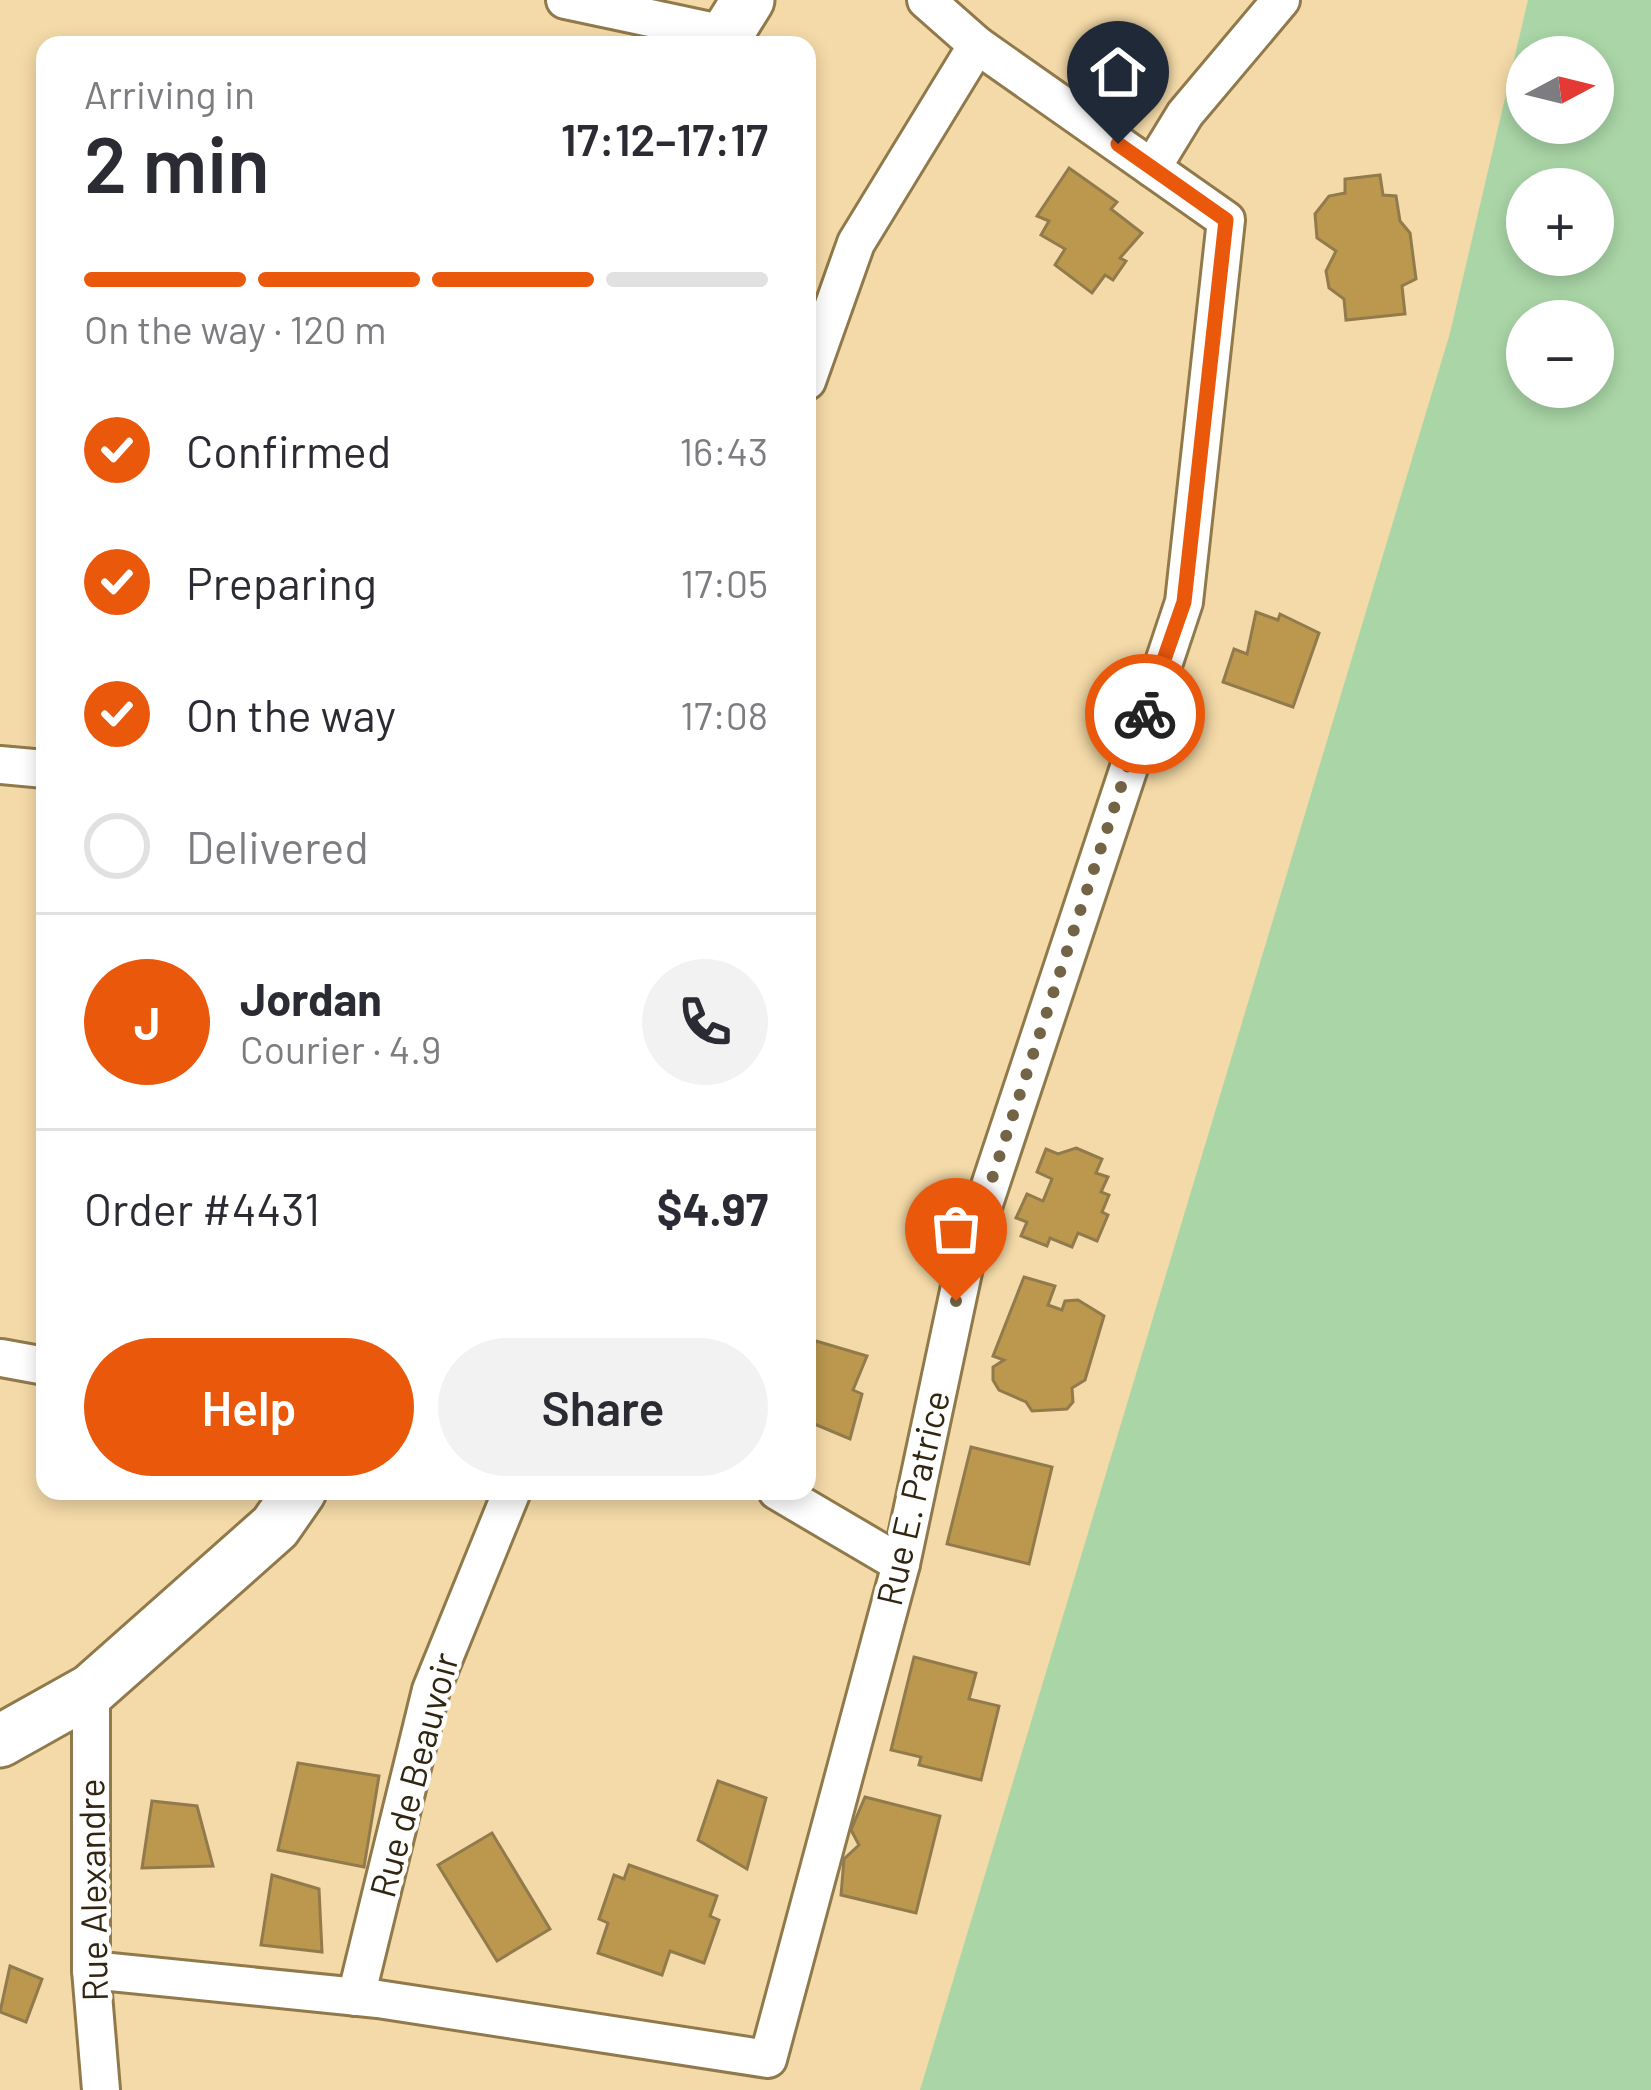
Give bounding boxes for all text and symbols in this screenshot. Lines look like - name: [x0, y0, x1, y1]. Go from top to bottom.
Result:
- pin: [1067, 21.0, 1169, 144]
- north arrow: [1506, 36, 1614, 144]
- map controls: [1506, 36, 1614, 408]
- icon: home: [1085, 39, 1151, 105]
- text: Arriving in: [84, 70, 255, 117]
- text: 17:12–17:17: [561, 111, 768, 165]
- text: 2 min: [84, 115, 270, 209]
- button: +: [1506, 168, 1614, 276]
- button: −: [1506, 300, 1614, 408]
- text: On the way · 120 m: [84, 305, 386, 352]
- icon: check: [84, 417, 150, 483]
- text: Confirmed: [186, 423, 391, 477]
- text: 16:43: [679, 427, 768, 474]
- icon: check: [84, 549, 150, 615]
- text: Preparing: [186, 555, 377, 609]
- text: 17:05: [681, 559, 768, 606]
- courier: [1085, 654, 1205, 774]
- icon: check: [84, 681, 150, 747]
- icon: bike: [1112, 681, 1178, 747]
- text: On the way: [186, 687, 396, 741]
- text: 17:08: [680, 691, 768, 738]
- text: Delivered: [186, 819, 369, 873]
- button: phone: [642, 959, 768, 1085]
- text: Jordan: [240, 971, 382, 1025]
- text: J: [134, 995, 160, 1049]
- text: Courier · 4.9: [240, 1025, 441, 1072]
- pin: [905, 1178, 1007, 1301]
- text: Order #4431: [84, 1181, 320, 1235]
- text: $4.97: [657, 1181, 768, 1235]
- icon: bag: [923, 1196, 989, 1262]
- button: Help: [84, 1338, 414, 1476]
- button: Share: [438, 1338, 768, 1476]
- street label: Rue E. Patrice: [866, 1386, 957, 1609]
- street label: Rue de Beauvoir: [359, 1648, 466, 1902]
- street label: Rue Alexandre: [68, 1778, 115, 2002]

